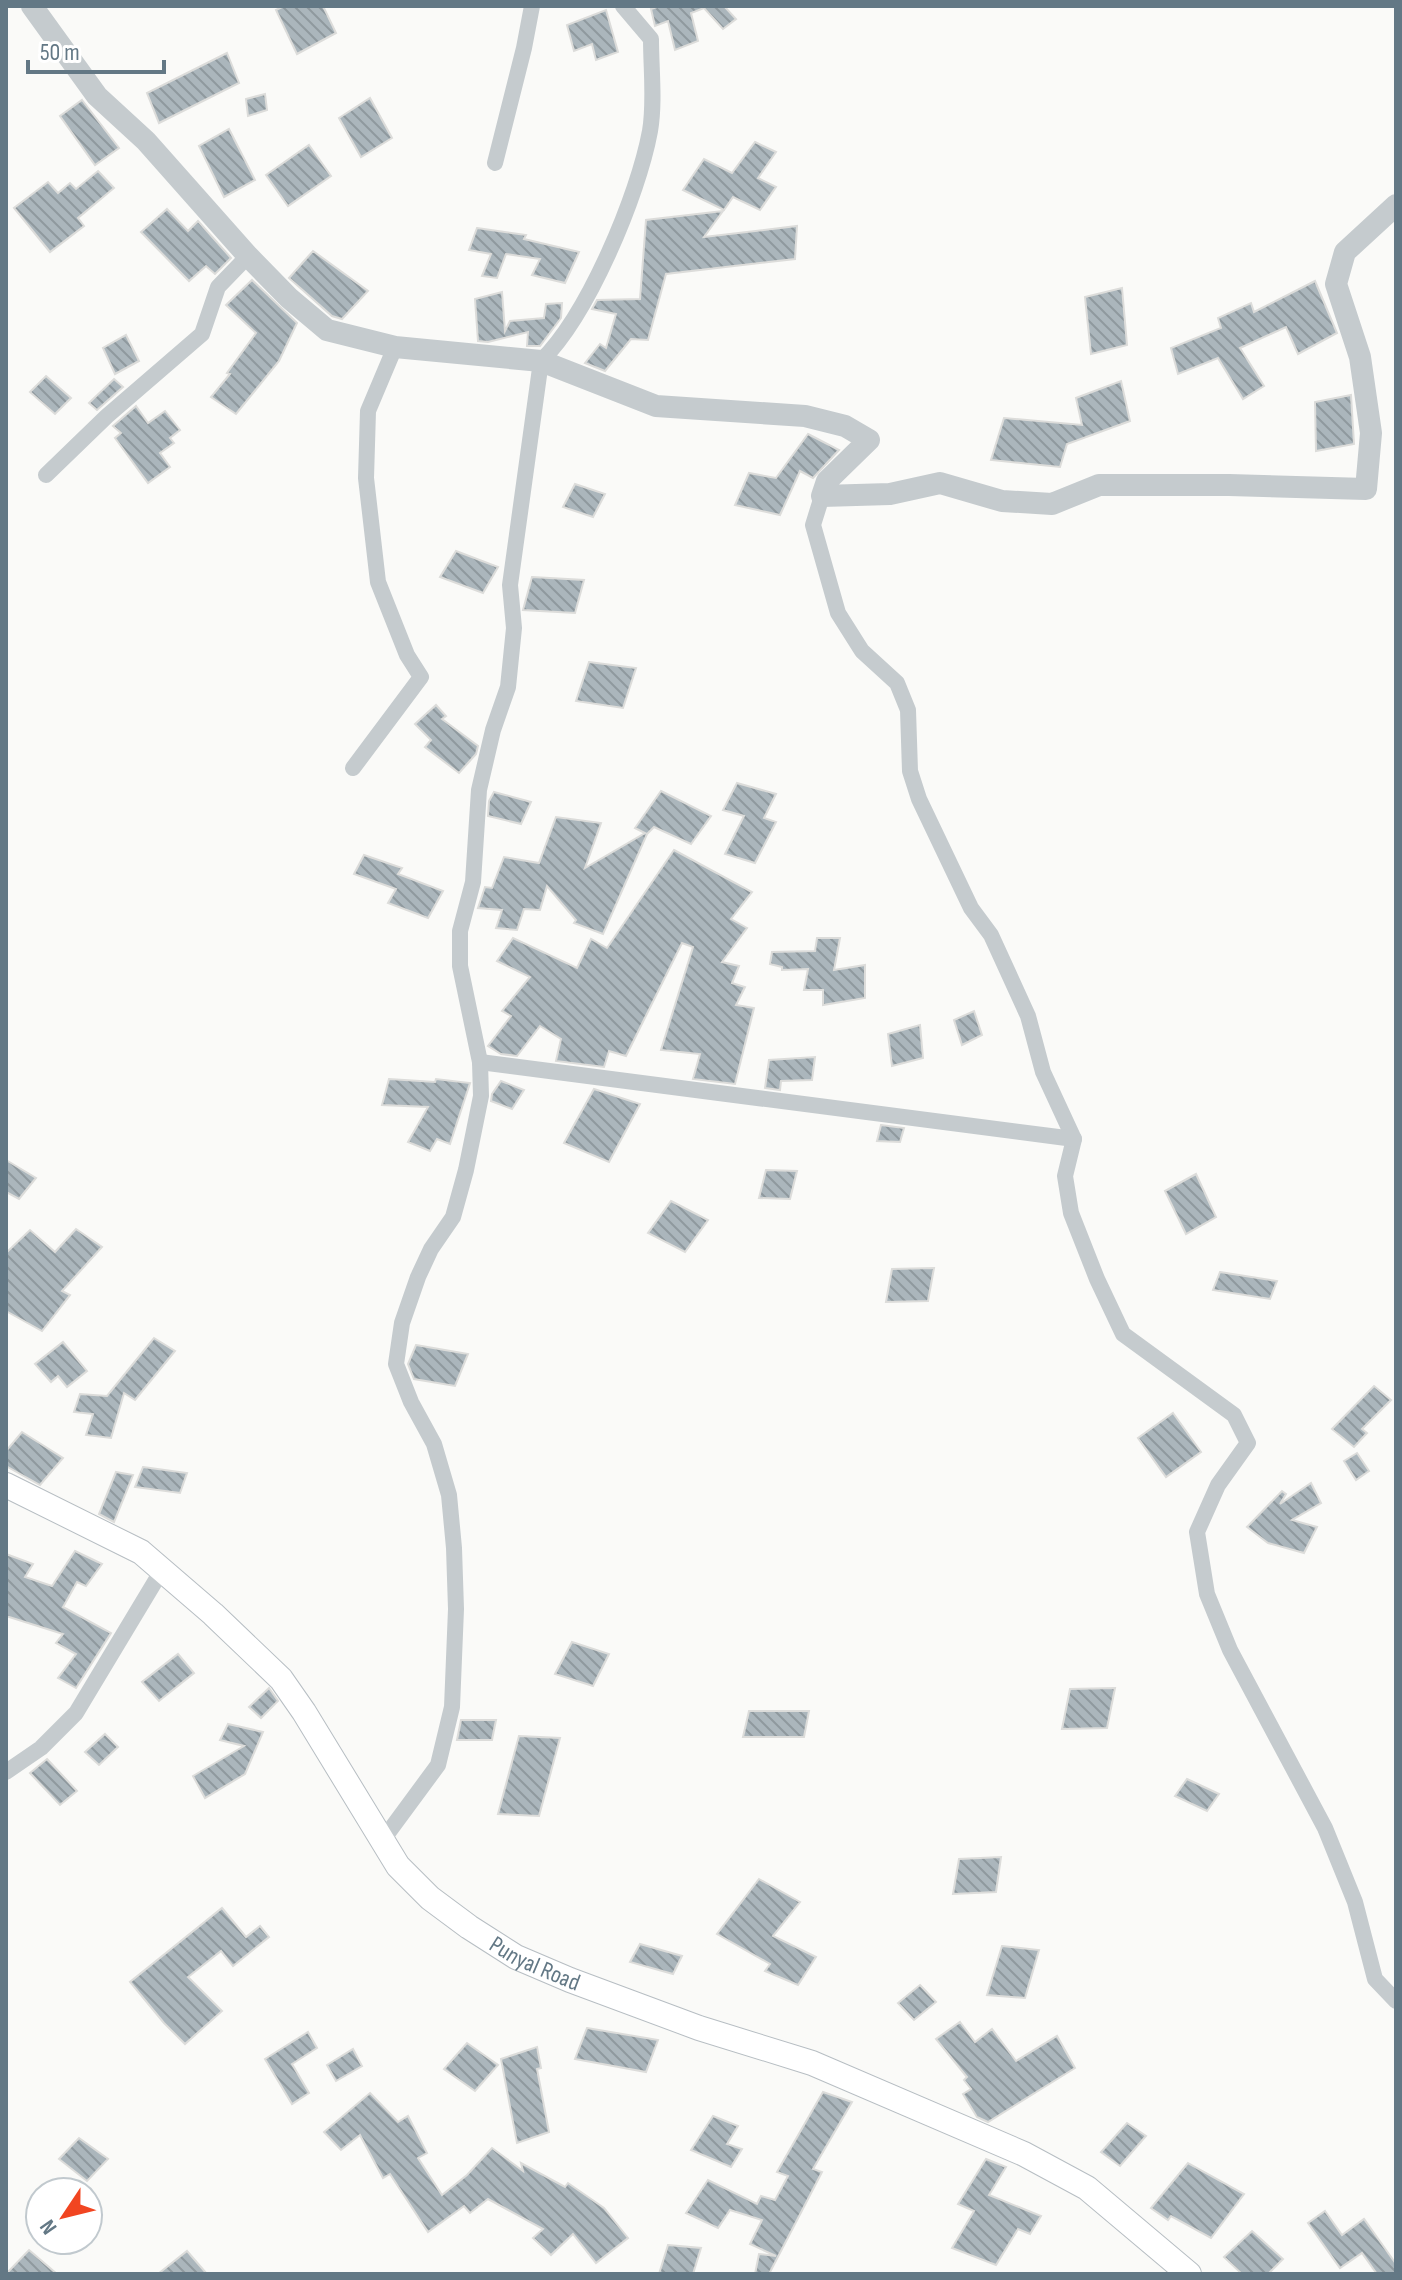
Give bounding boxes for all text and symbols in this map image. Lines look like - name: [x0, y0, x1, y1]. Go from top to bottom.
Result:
- scale bar: [28, 24, 164, 74]
- text: 50 m: [40, 38, 80, 67]
- street label: Punyal Road: [484, 1929, 584, 1997]
- north arrow: [24, 2176, 104, 2256]
- text: N: [34, 2214, 63, 2239]

